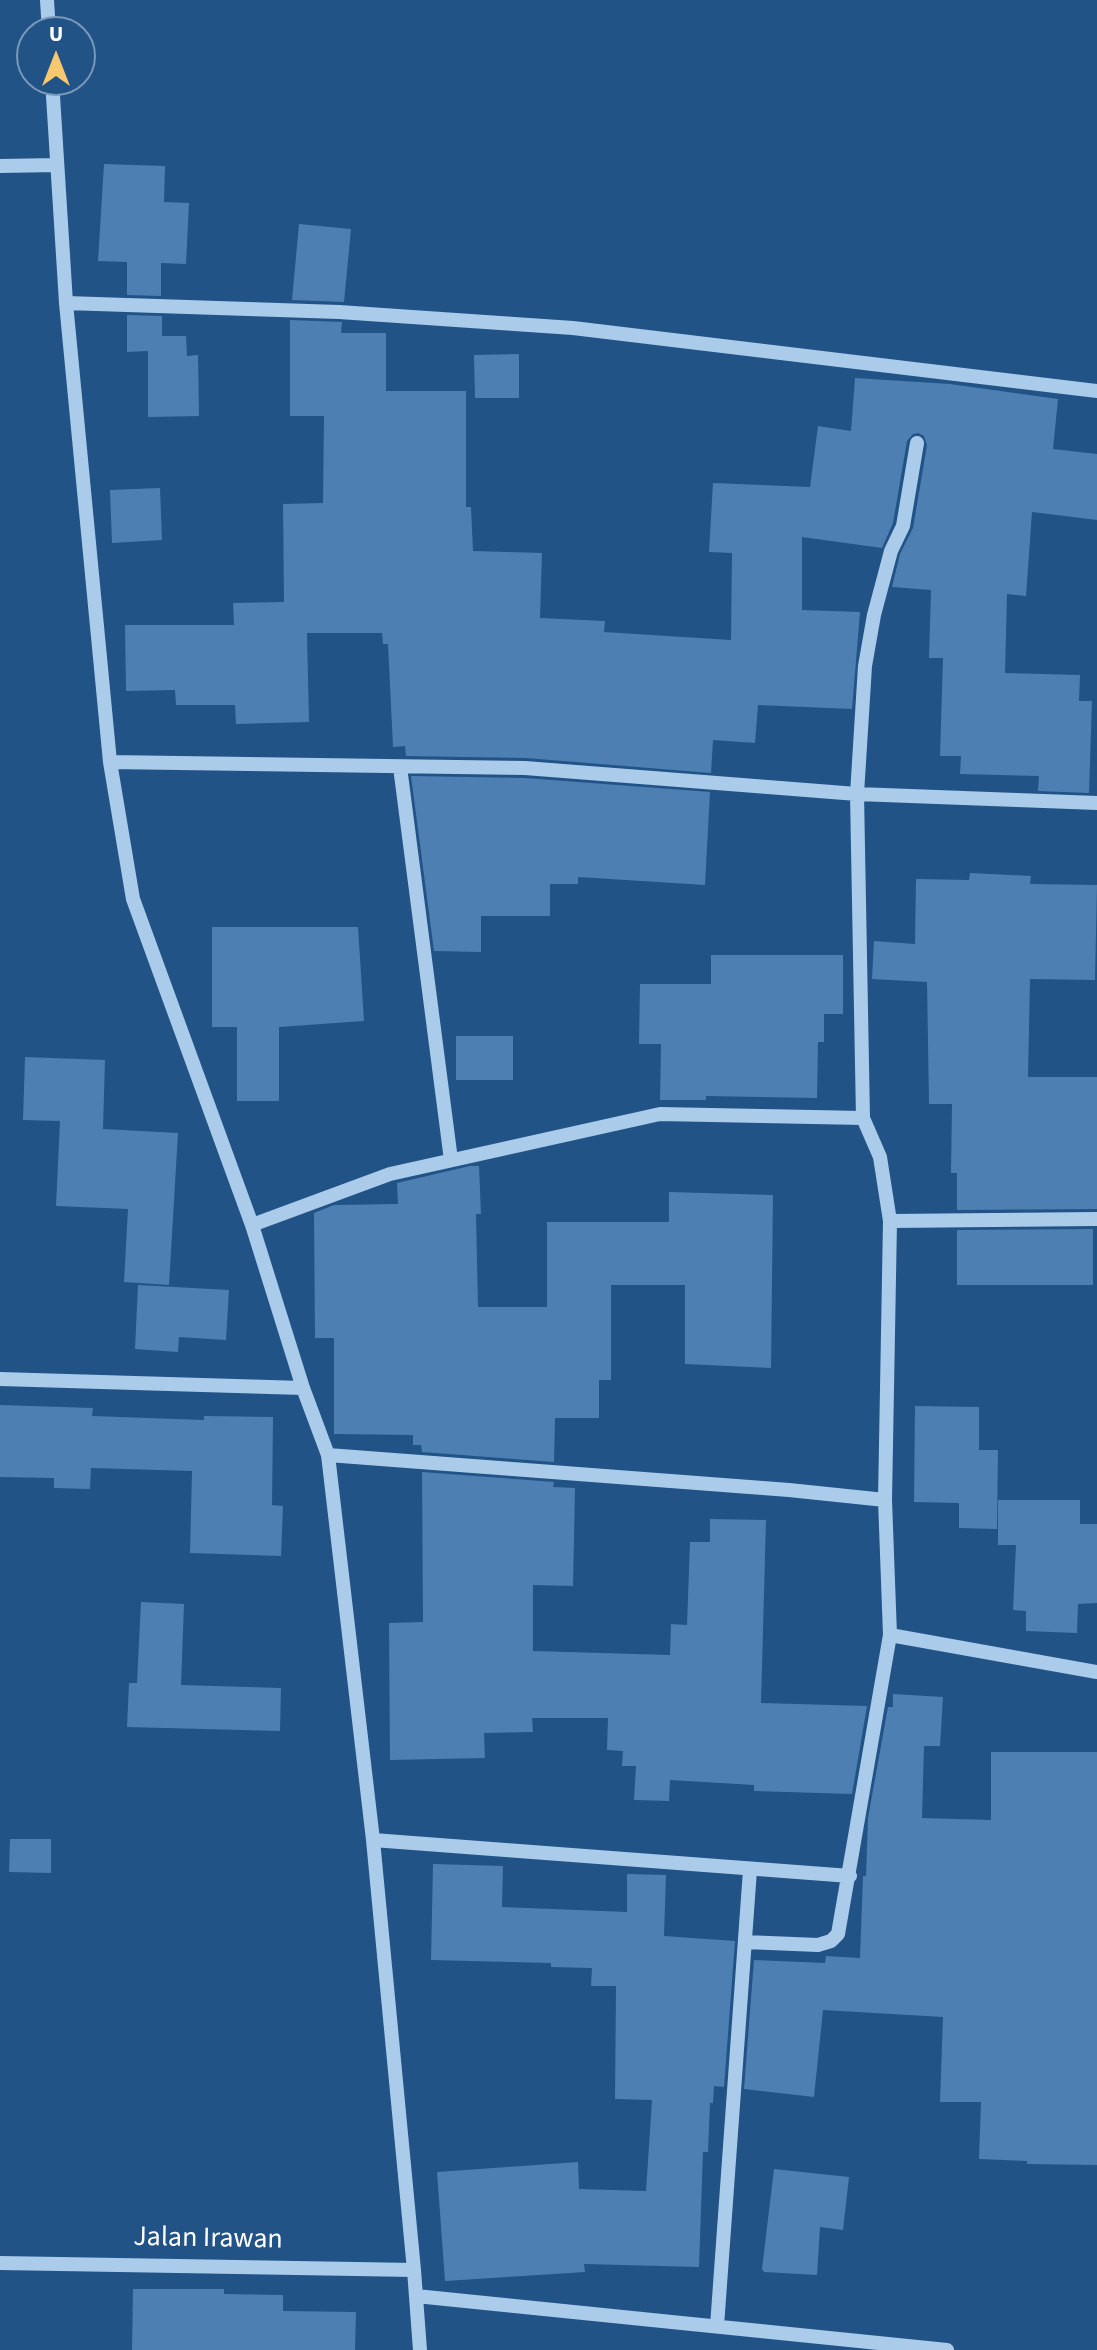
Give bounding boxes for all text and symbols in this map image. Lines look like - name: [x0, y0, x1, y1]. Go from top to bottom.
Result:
- north arrow: [16, 16, 96, 96]
- text: U: [49, 18, 63, 50]
- street label: Jalan Irawan: [133, 2222, 283, 2258]

